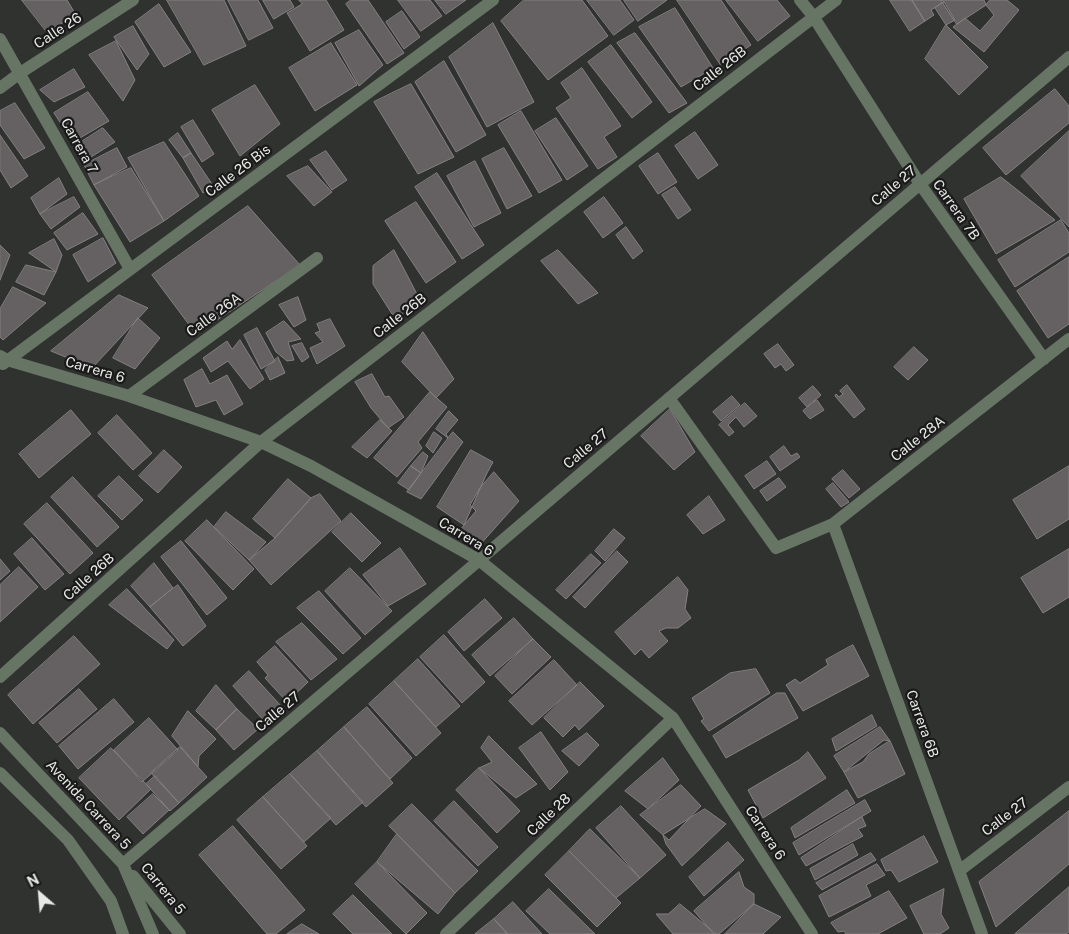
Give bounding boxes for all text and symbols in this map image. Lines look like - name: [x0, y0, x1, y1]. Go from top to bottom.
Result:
- street label: Calle 26: [31, 9, 85, 53]
- street label: Calle 26B: [690, 43, 750, 95]
- street label: Carrera 7: [57, 115, 101, 177]
- street label: Calle 26 Bis: [202, 141, 274, 201]
- street label: Calle 27: [868, 162, 920, 210]
- street label: Carrera 7B: [929, 176, 983, 244]
- street label: Calle 26A: [183, 290, 245, 340]
- street label: Calle 26B: [370, 290, 430, 342]
- street label: Carrera 6: [63, 354, 127, 386]
- street label: Calle 28A: [888, 413, 948, 465]
- street label: Calle 27: [560, 425, 612, 473]
- street label: Carrera 6: [435, 514, 497, 560]
- street label: Calle 26B: [60, 550, 118, 604]
- street label: Calle 27: [252, 688, 304, 736]
- street label: Carrera 6B: [902, 688, 942, 760]
- street label: Avenida Carrera 5: [42, 757, 134, 853]
- street label: Calle 28: [524, 790, 574, 840]
- street label: Calle 27: [979, 794, 1031, 840]
- street label: Carrera 6: [741, 803, 789, 863]
- street label: Carrera 5: [137, 860, 189, 918]
- north arrow: [15, 869, 65, 919]
- text: N: [25, 871, 42, 890]

